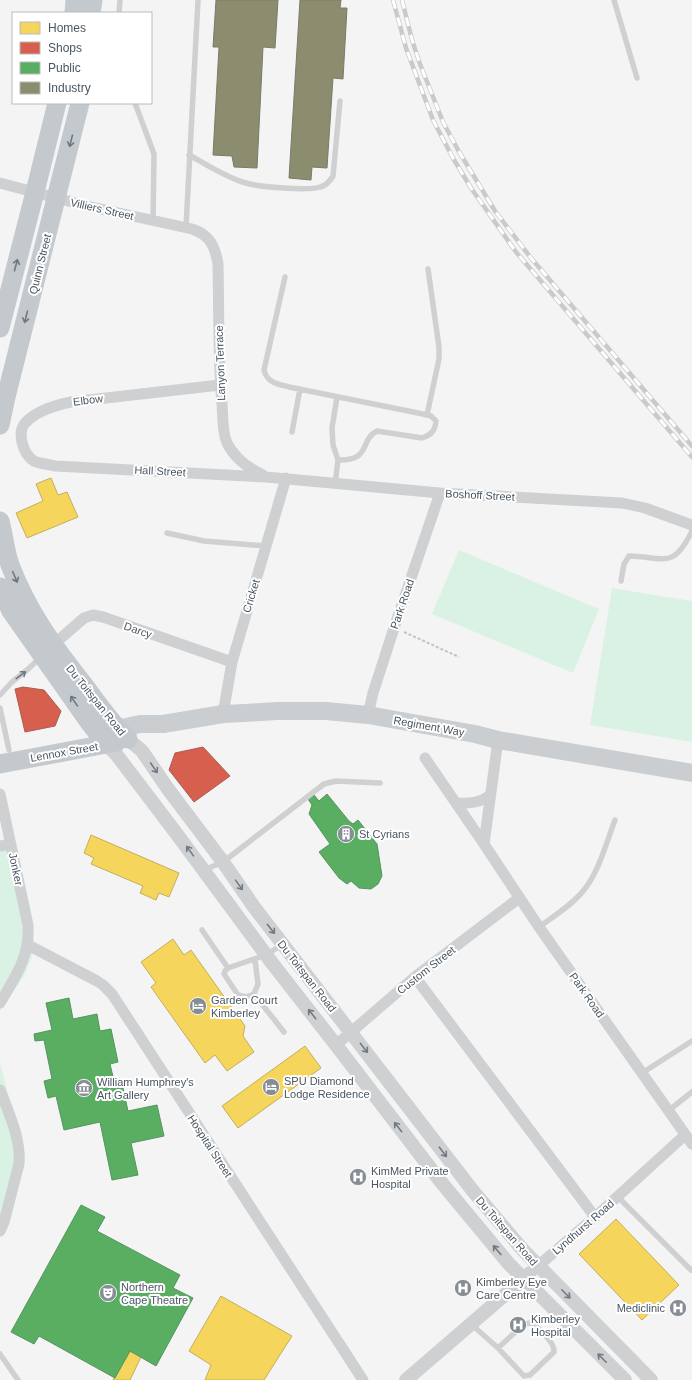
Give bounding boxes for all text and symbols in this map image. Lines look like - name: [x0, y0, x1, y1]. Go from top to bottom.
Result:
- legend: [12, 12, 152, 104]
- text: Homes: [48, 21, 86, 35]
- text: Shops: [48, 41, 82, 55]
- text: Public: [48, 61, 81, 75]
- text: Industry: [48, 81, 91, 95]
- one-way arrow: [66, 134, 74, 147]
- street label: Villiers Street: [69, 196, 135, 222]
- street label: Quinn Street: [27, 233, 53, 295]
- one-way arrow: [13, 258, 21, 271]
- one-way arrow: [22, 310, 30, 323]
- street label: Lanyon Terrace: [213, 325, 227, 401]
- street label: Elbow: [72, 392, 104, 408]
- street label: Hall Street: [134, 464, 186, 478]
- street label: Boshoff Street: [445, 487, 515, 503]
- one-way arrow: [12, 571, 20, 583]
- street label: Park Road: [388, 577, 416, 631]
- street label: Cricket: [240, 578, 262, 614]
- street label: Darcy: [122, 620, 154, 641]
- street label: Du Toitspan Road: [64, 662, 128, 738]
- one-way arrow: [15, 671, 26, 679]
- one-way arrow: [70, 696, 78, 707]
- street label: Regiment Way: [393, 714, 466, 738]
- street label: Lennox Street: [29, 740, 99, 764]
- one-way arrow: [150, 763, 158, 774]
- building icon: St Cyrians: [336, 824, 356, 844]
- place label: St Cyrians: [359, 828, 410, 840]
- one-way arrow: [185, 846, 194, 857]
- street label: Jonker: [7, 852, 25, 887]
- one-way arrow: [235, 879, 243, 890]
- one-way arrow: [267, 924, 276, 935]
- street label: Du Toitspan Road: [275, 938, 339, 1014]
- street label: Custom Street: [395, 944, 457, 996]
- street label: Park Road: [567, 970, 607, 1020]
- place label: Garden Court Kimberley: [211, 994, 278, 1019]
- hotel icon: Garden Court Kimberley: [188, 996, 208, 1016]
- one-way arrow: [308, 1009, 317, 1020]
- one-way arrow: [360, 1043, 368, 1054]
- place label: SPU Diamond Lodge Residence: [284, 1075, 370, 1100]
- place label: William Humphrey's Art Gallery: [97, 1076, 194, 1101]
- hotel icon: SPU Diamond Lodge Residence: [261, 1077, 281, 1097]
- museum icon: William Humphrey's Art Gallery: [74, 1078, 94, 1098]
- street label: Hospital Street: [185, 1112, 235, 1180]
- one-way arrow: [394, 1121, 402, 1132]
- one-way arrow: [439, 1146, 447, 1157]
- place label: KimMed Private Hospital: [371, 1165, 449, 1190]
- hospital icon: KimMed Private Hospital: [348, 1167, 368, 1187]
- street label: Du Toitspan Road: [474, 1194, 540, 1268]
- street label: Lyndhurst Road: [550, 1197, 616, 1257]
- one-way arrow: [493, 1244, 502, 1255]
- place label: Kimberley Eye Care Centre: [476, 1276, 547, 1301]
- hospital icon: Kimberley Eye Care Centre: [453, 1278, 473, 1298]
- place label: Northern Cape Theatre: [121, 1281, 188, 1306]
- theatre icon: Northern Cape Theatre: [98, 1283, 118, 1303]
- one-way arrow: [561, 1289, 571, 1299]
- hospital icon: Mediclinic: [668, 1298, 688, 1318]
- place label: Mediclinic: [617, 1302, 665, 1314]
- place label: Kimberley Hospital: [531, 1313, 580, 1338]
- hospital icon: Kimberley Hospital: [508, 1315, 528, 1335]
- one-way arrow: [597, 1353, 607, 1363]

